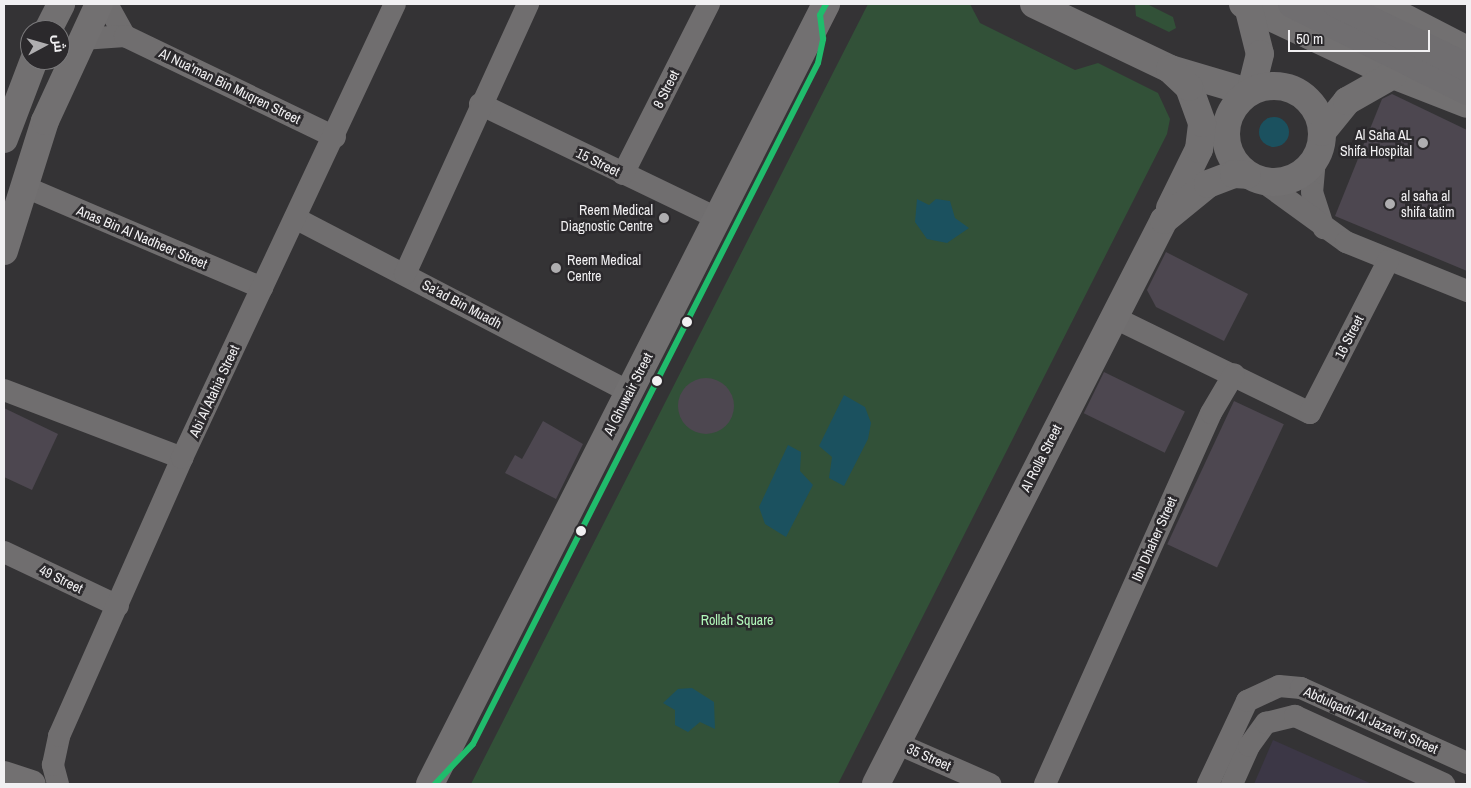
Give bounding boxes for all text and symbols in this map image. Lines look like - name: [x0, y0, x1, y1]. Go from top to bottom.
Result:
- north arrow: [20, 20, 70, 70]
- scale bar: [1291, 20, 1434, 52]
- text: 50 m: [1296, 28, 1323, 49]
- text: ش: [49, 34, 69, 53]
- street label: Al Nua'man Bin Muqren Street: [157, 44, 303, 128]
- street label: 8 Street: [649, 67, 683, 111]
- place label: Al Saha AL Shifa Hospital: [1340, 127, 1412, 160]
- marker: Al Saha AL Shifa Hospital: [1416, 136, 1430, 150]
- street label: 15 Street: [573, 144, 623, 180]
- place label: al saha al shifa tatim: [1401, 188, 1455, 220]
- marker: al saha al shifa tatim: [1383, 197, 1397, 211]
- street label: Anas Bin Al Nadheer Street: [74, 202, 210, 272]
- place label: Reem Medical Diagnostic Centre: [560, 202, 653, 234]
- marker: Reem Medical Diagnostic Centre: [657, 211, 671, 225]
- place label: Reem Medical Centre: [567, 252, 641, 284]
- marker: Reem Medical Centre: [549, 261, 563, 275]
- street label: Sa'ad Bin Muadh: [419, 276, 505, 332]
- street label: 16 Street: [1331, 312, 1367, 362]
- unlabelled marker: [682, 317, 692, 327]
- street label: Abi Al Atahia Street: [185, 342, 243, 440]
- street label: Al Ghuwair Street: [600, 350, 656, 438]
- unlabelled marker: [652, 376, 662, 386]
- street label: Al Rolla Street: [1017, 421, 1065, 495]
- street label: Ibn Dhaher Street: [1128, 494, 1180, 584]
- unlabelled marker: [576, 526, 586, 536]
- street label: 49 Street: [36, 561, 86, 597]
- park label: Rollah Square: [701, 612, 773, 628]
- street label: Abdulqadir Al Jaza'eri Street: [1301, 683, 1441, 757]
- street label: 35 Street: [904, 740, 954, 774]

